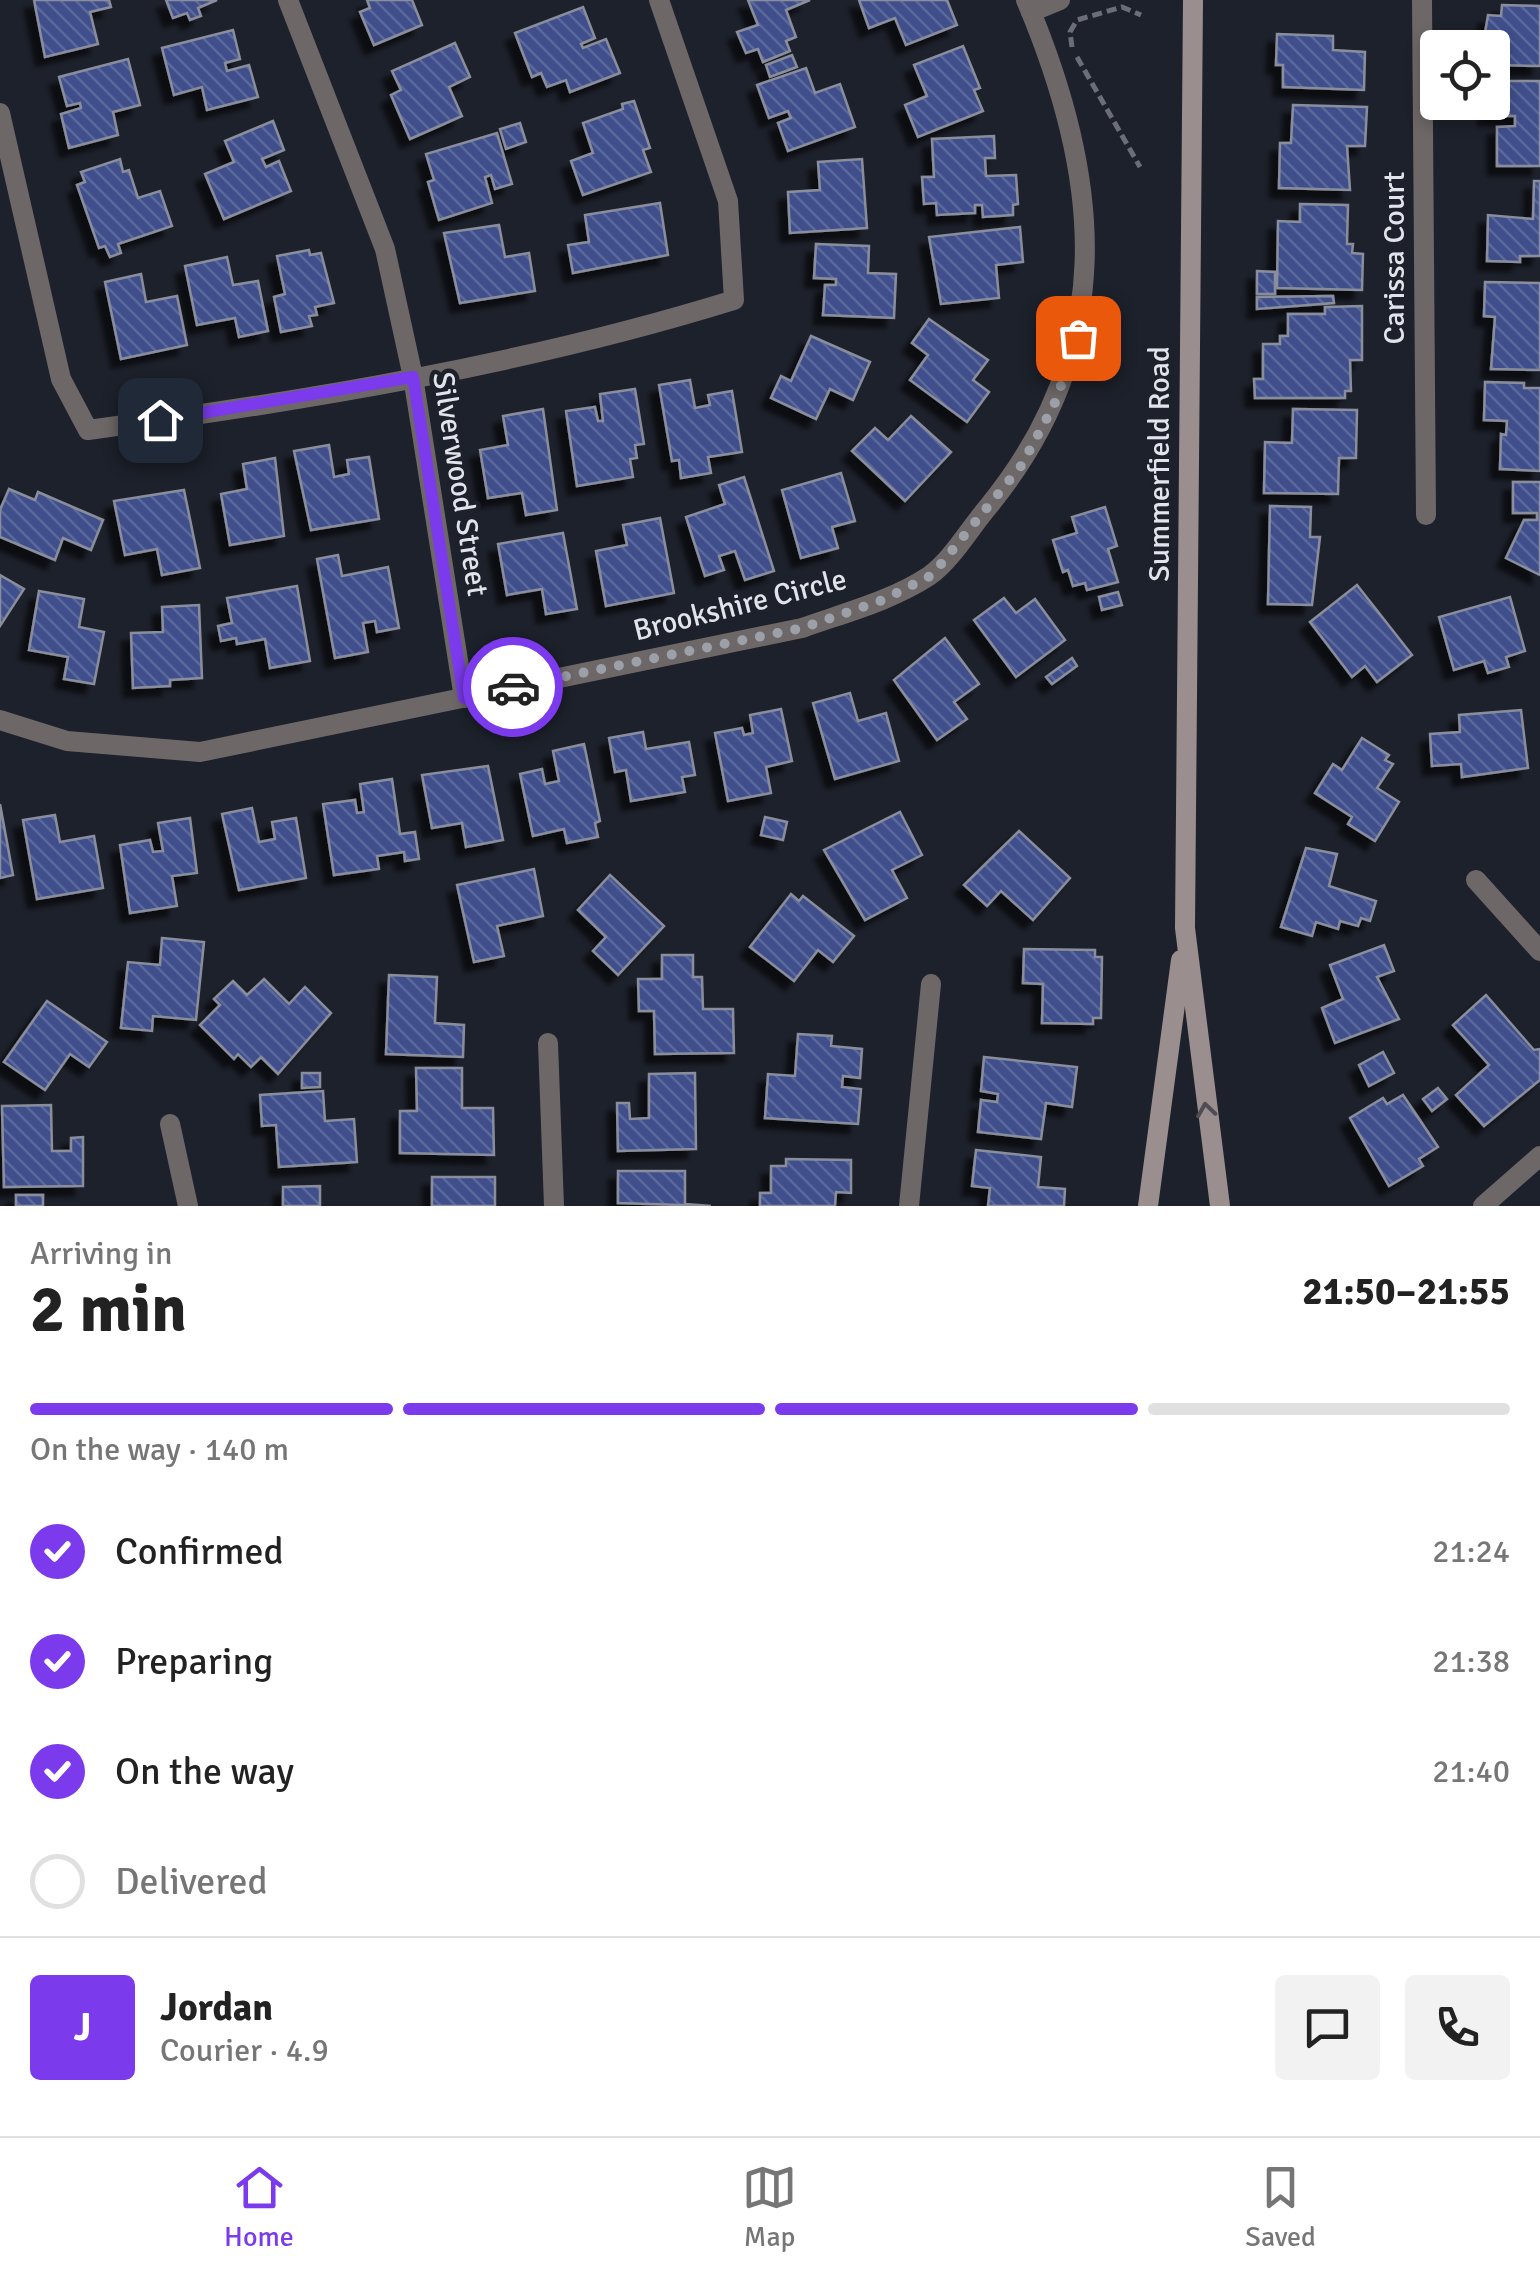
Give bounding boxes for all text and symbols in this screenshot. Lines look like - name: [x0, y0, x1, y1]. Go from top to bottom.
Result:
- map controls: [1420, 30, 1510, 120]
- button: locate: [1420, 30, 1510, 120]
- street label: Carissa Court: [1376, 172, 1413, 344]
- pin: [1036, 296, 1121, 381]
- icon: bag: [1051, 311, 1106, 366]
- street label: Summerfield Road: [1141, 346, 1178, 582]
- street label: Silverwood Street: [424, 369, 496, 599]
- pin: [118, 378, 203, 463]
- icon: home: [133, 393, 188, 448]
- street label: Brookshire Circle: [630, 561, 850, 649]
- courier: [463, 637, 563, 737]
- icon: car: [486, 660, 541, 715]
- one-way arrow: [1197, 1101, 1218, 1118]
- text: Arriving in: [30, 1234, 172, 1273]
- text: 21:50–21:55: [1302, 1268, 1510, 1315]
- text: 2 min: [30, 1270, 187, 1350]
- text: On the way · 140 m: [30, 1430, 289, 1469]
- icon: check: [30, 1524, 85, 1579]
- text: Confirmed: [115, 1528, 284, 1575]
- text: 21:24: [1432, 1532, 1510, 1571]
- icon: check: [30, 1634, 85, 1689]
- text: Preparing: [115, 1638, 273, 1685]
- text: 21:38: [1432, 1642, 1510, 1681]
- icon: check: [30, 1744, 85, 1799]
- text: On the way: [115, 1748, 294, 1795]
- text: 21:40: [1432, 1752, 1510, 1791]
- text: Delivered: [115, 1858, 268, 1905]
- button: chat: [1275, 1975, 1380, 2080]
- button: phone: [1405, 1975, 1510, 2080]
- text: Jordan: [160, 1984, 273, 2031]
- text: J: [74, 2004, 91, 2051]
- text: Courier · 4.9: [160, 2031, 329, 2070]
- tab: Home: [224, 2160, 294, 2254]
- tab: Map: [742, 2160, 797, 2254]
- tab: Saved: [1245, 2160, 1316, 2254]

